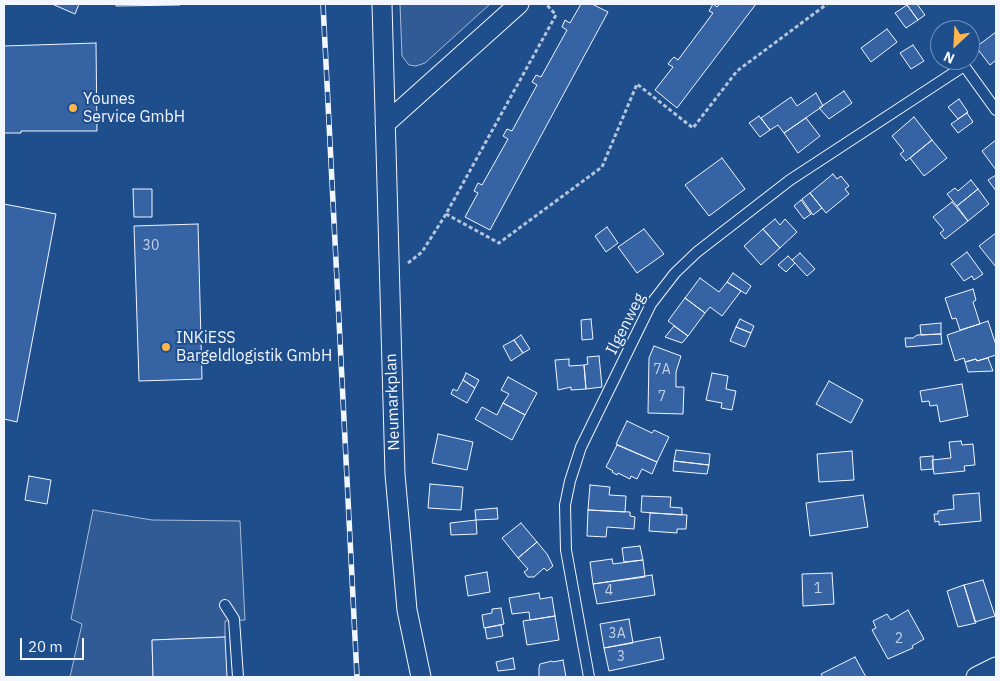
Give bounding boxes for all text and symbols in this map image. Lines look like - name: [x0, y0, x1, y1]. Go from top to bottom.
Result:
- north arrow: [930, 20, 980, 70]
- text: N: [941, 47, 957, 68]
- place label: Younes Service GmbH: [83, 89, 185, 127]
- marker: Younes Service GmbH: [67, 102, 79, 114]
- house number: 30: [143, 238, 159, 254]
- street label: Ilgenweg: [602, 290, 650, 358]
- place label: INKiESS Bargeldlogistik GmbH: [176, 328, 332, 366]
- marker: INKiESS Bargeldlogistik GmbH: [160, 341, 172, 353]
- street label: Neumarkplan: [382, 353, 404, 451]
- house number: 7A: [653, 362, 671, 378]
- house number: 7: [658, 389, 666, 405]
- house number: 1: [814, 581, 822, 597]
- house number: 4: [605, 583, 613, 599]
- house number: 3A: [608, 626, 626, 642]
- scale bar: [22, 628, 86, 660]
- house number: 2: [895, 631, 903, 647]
- text: 20 m: [28, 637, 63, 656]
- house number: 3: [617, 649, 625, 665]

